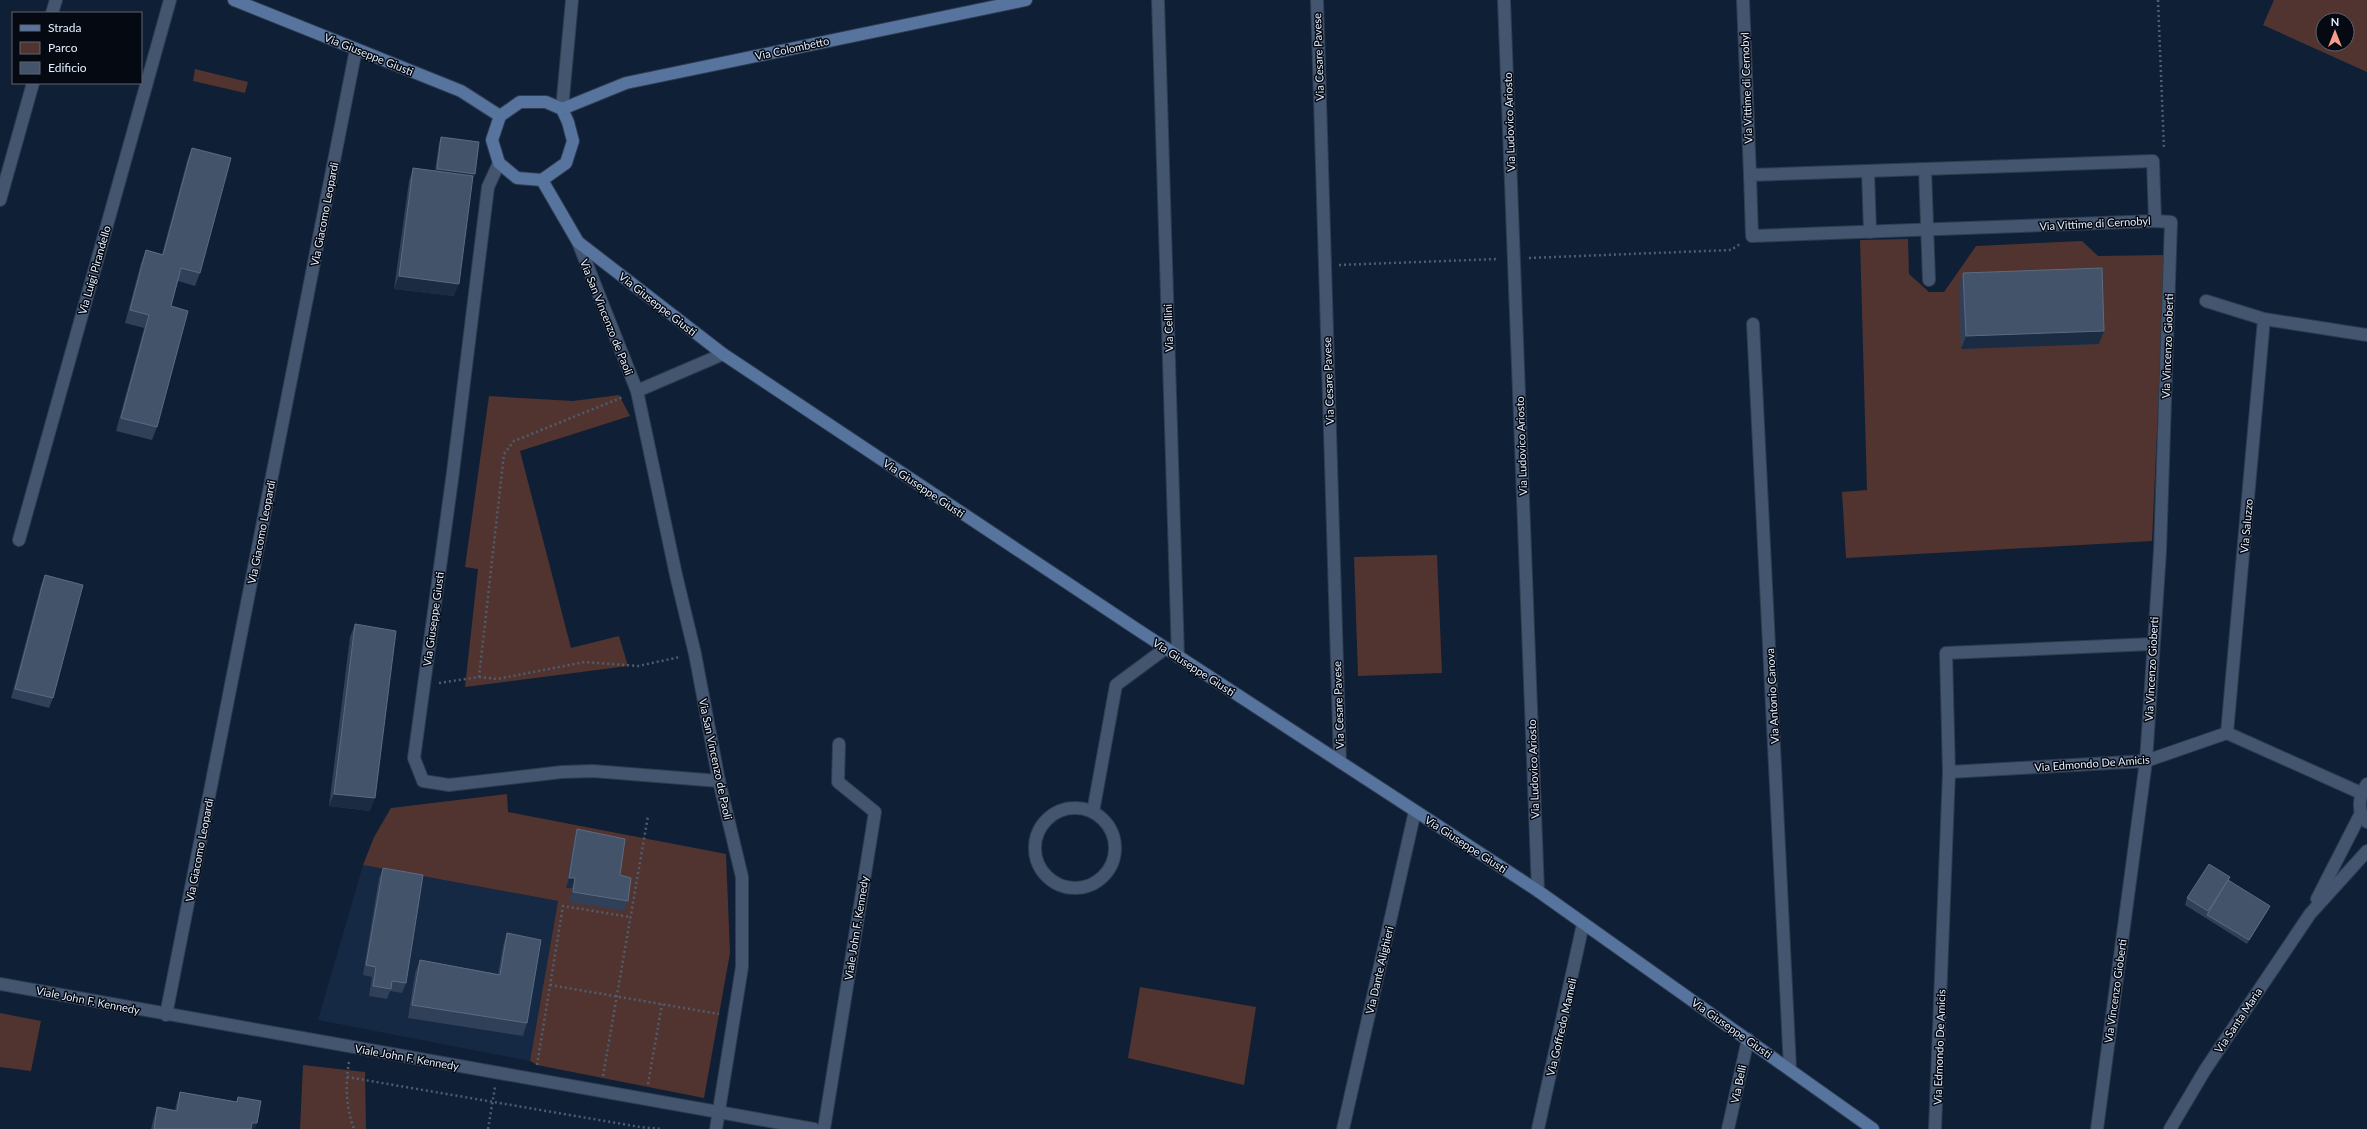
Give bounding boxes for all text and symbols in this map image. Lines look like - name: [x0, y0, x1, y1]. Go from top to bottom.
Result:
- legend: [12, 12, 142, 84]
- north arrow: [2315, 12, 2355, 52]
- street label: Via Cesare Pavese: [1310, 13, 1326, 101]
- text: N: [2331, 15, 2339, 28]
- text: Strada: [48, 20, 81, 35]
- street label: Via Giuseppe Giusti: [323, 30, 416, 78]
- street label: Via Vittime di Cernobyl: [1738, 32, 1754, 144]
- street label: Via Colombetto: [754, 34, 830, 62]
- text: Parco: [48, 40, 78, 55]
- text: Edificio: [48, 60, 87, 75]
- street label: Via Ludovico Ariosto: [1501, 72, 1517, 172]
- street label: Via Giacomo Leopardi: [308, 161, 341, 267]
- street label: Via Vittime di Cernobyl: [2039, 214, 2151, 232]
- street label: Via Luigi Pirandello: [75, 224, 113, 316]
- street label: Via San Vincenzo de Paoli: [578, 257, 636, 377]
- street label: Via Giuseppe Giusti: [617, 270, 700, 338]
- street label: Via Vincenzo Gioberti: [2159, 293, 2175, 399]
- street label: Via Cellini: [1161, 303, 1175, 352]
- street label: Via Cesare Pavese: [1320, 337, 1336, 425]
- street label: Via Ludovico Ariosto: [1513, 396, 1529, 496]
- street label: Via Giuseppe Giusti: [881, 456, 967, 520]
- street label: Via Giacomo Leopardi: [245, 479, 278, 585]
- street label: Via Saluzzo: [2237, 498, 2255, 554]
- street label: Via Giuseppe Giusti: [420, 571, 446, 667]
- street label: Via Vincenzo Gioberti: [2142, 616, 2160, 722]
- street label: Via Giuseppe Giusti: [1151, 636, 1238, 698]
- street label: Via Antonio Canova: [1763, 648, 1781, 744]
- street label: Via Cesare Pavese: [1330, 661, 1346, 749]
- street label: Via San Vincenzo de Paoli: [697, 697, 735, 821]
- street label: Via Ludovico Ariosto: [1525, 719, 1541, 819]
- street label: Via Edmondo De Amicis: [2034, 752, 2150, 774]
- street label: Via Giacomo Leopardi: [183, 797, 216, 903]
- street label: Via Giuseppe Giusti: [1423, 813, 1510, 875]
- street label: Viale John F. Kennedy: [841, 875, 871, 981]
- street label: Via Dante Alighieri: [1363, 924, 1396, 1015]
- street label: Via Vincenzo Gioberti: [2101, 938, 2129, 1044]
- street label: Via Goffredo Mameli: [1543, 976, 1579, 1077]
- street label: Viale John F. Kennedy: [35, 984, 141, 1016]
- street label: Via Santa Maria: [2211, 985, 2265, 1055]
- street label: Via Edmondo De Amicis: [1930, 989, 1948, 1105]
- street label: Via Giuseppe Giusti: [1689, 995, 1775, 1061]
- street label: Viale John F. Kennedy: [354, 1041, 460, 1073]
- street label: Via Belli: [1728, 1063, 1748, 1104]

